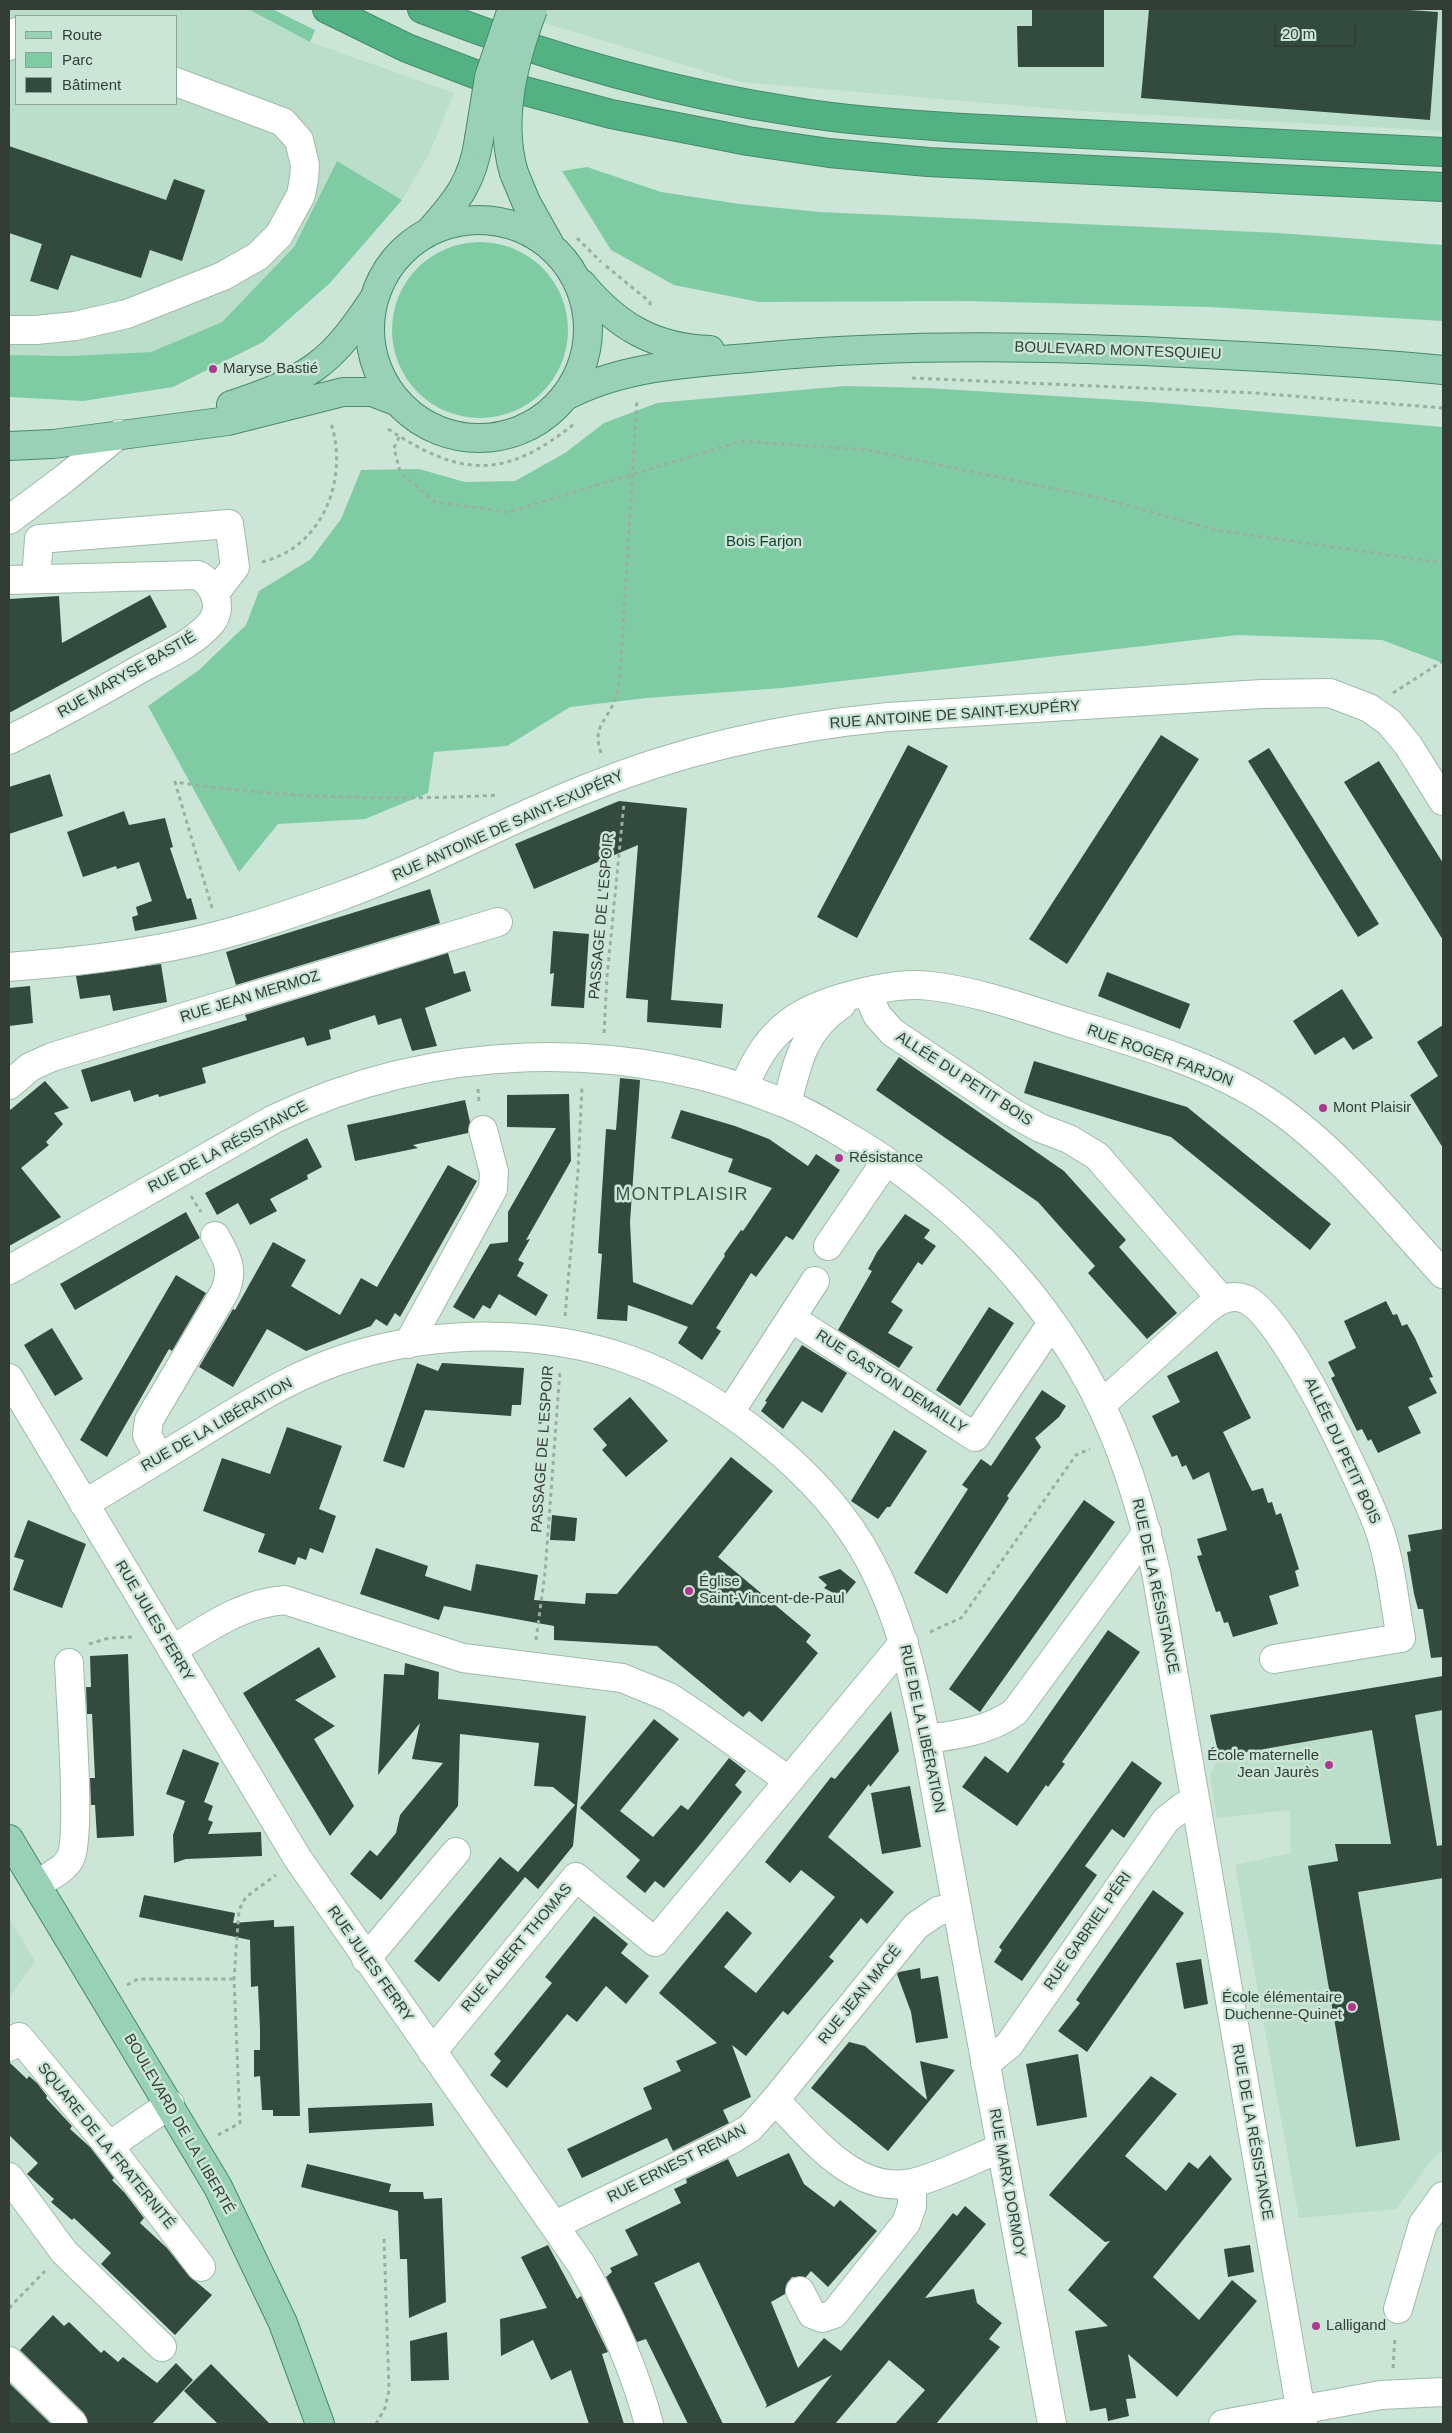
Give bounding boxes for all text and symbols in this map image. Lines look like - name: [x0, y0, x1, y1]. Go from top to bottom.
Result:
- legend: [15, 15, 178, 105]
- scale bar: [1277, 15, 1360, 47]
- text: 20 m: [1282, 25, 1315, 42]
- text: Route: [62, 26, 102, 43]
- text: Parc: [62, 51, 93, 68]
- text: Bâtiment: [62, 76, 121, 93]
- street label: BOULEVARD MONTESQUIEU: [1014, 338, 1222, 364]
- place label: Maryse Bastié: [223, 360, 318, 378]
- marker: Maryse Bastié: [207, 363, 219, 375]
- park label: Bois Farjon: [726, 533, 802, 551]
- street label: RUE MARYSE BASTIÉ: [55, 628, 199, 722]
- street label: RUE ANTOINE DE SAINT-EXUPÉRY: [829, 697, 1081, 733]
- street label: RUE ANTOINE DE SAINT-EXUPÉRY: [390, 767, 626, 885]
- street label: PASSAGE DE L'ESPOIR: [586, 832, 618, 1000]
- street label: RUE JEAN MERMOZ: [178, 967, 322, 1027]
- street label: RUE ROGER FARJON: [1084, 1021, 1236, 1091]
- street label: ALLÉE DU PETIT BOIS: [892, 1028, 1036, 1130]
- street label: RUE DE LA RÉSISTANCE: [145, 1097, 311, 1197]
- place label: Mont Plaisir: [1333, 1099, 1411, 1117]
- marker: Mont Plaisir: [1317, 1102, 1329, 1114]
- place label: Résistance: [849, 1149, 923, 1167]
- marker: Résistance: [833, 1152, 845, 1164]
- district label: MONTPLAISIR: [614, 1184, 750, 1206]
- street label: RUE GASTON DEMAILLY: [812, 1326, 970, 1438]
- street label: PASSAGE DE L'ESPOIR: [528, 1365, 558, 1533]
- street label: RUE DE LA LIBÉRATION: [138, 1374, 296, 1476]
- street label: ALLÉE DU PETIT BOIS: [1300, 1375, 1384, 1527]
- street label: RUE DE LA RÉSISTANCE: [1128, 1497, 1182, 1675]
- street label: RUE JULES FERRY: [111, 1558, 197, 1684]
- place label: Église Saint-Vincent-de-Paul: [699, 1573, 845, 1608]
- marker: Église Saint-Vincent-de-Paul: [683, 1585, 695, 1597]
- street label: RUE DE LA LIBÉRATION: [895, 1643, 949, 1815]
- place label: École maternelle Jean Jaurès: [1207, 1747, 1319, 1782]
- marker: École maternelle Jean Jaurès: [1323, 1759, 1335, 1771]
- street label: RUE GABRIEL PÉRI: [1040, 1868, 1136, 1994]
- street label: RUE ALBERT THOMAS: [458, 1880, 576, 2016]
- street label: RUE JULES FERRY: [323, 1903, 417, 2025]
- street label: RUE JEAN MACÉ: [815, 1942, 905, 2048]
- place label: École élémentaire Duchenne-Quinet: [1222, 1989, 1342, 2024]
- marker: École élémentaire Duchenne-Quinet: [1346, 2001, 1358, 2013]
- street label: BOULEVARD DE LA LIBERTÉ: [120, 2031, 238, 2217]
- street label: RUE DE LA RÉSISTANCE: [1228, 2043, 1276, 2221]
- street label: SQUARE DE LA FRATERNITÉ: [34, 2059, 178, 2233]
- street label: RUE MARX DORMOY: [985, 2107, 1029, 2259]
- street label: RUE ERNEST RENAN: [605, 2121, 749, 2207]
- place label: Lalligand: [1326, 2317, 1386, 2335]
- marker: Lalligand: [1310, 2320, 1322, 2332]

